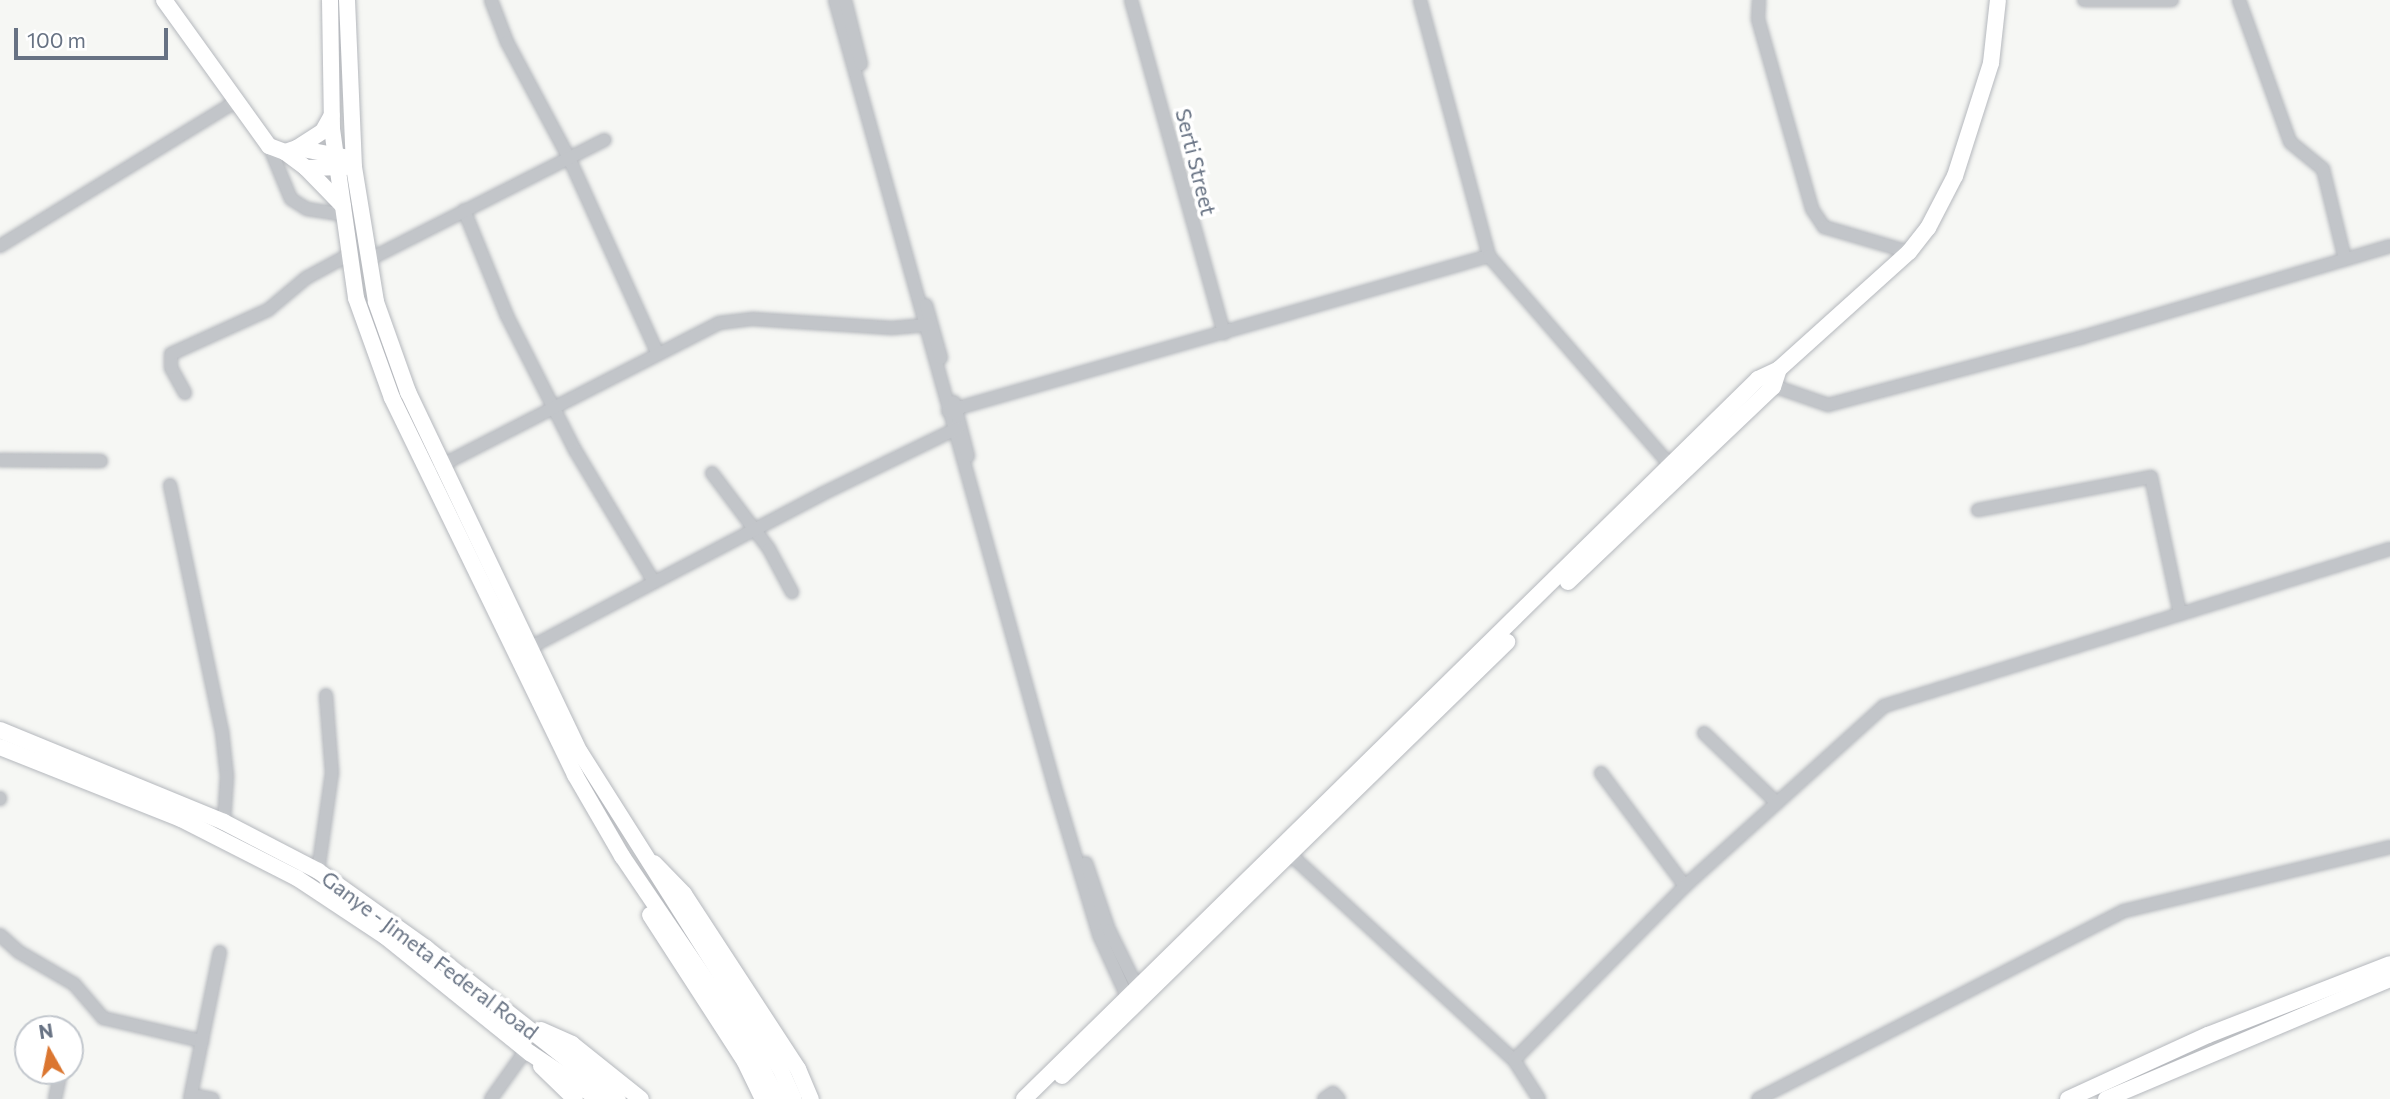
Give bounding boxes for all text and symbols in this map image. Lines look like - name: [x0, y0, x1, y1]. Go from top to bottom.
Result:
- scale bar: [18, 14, 172, 58]
- text: 100 m: [27, 27, 86, 52]
- street label: Serti Street: [1171, 106, 1221, 218]
- street label: Ganye - Jimeta Federal Road: [317, 865, 543, 1045]
- north arrow: [14, 1015, 84, 1085]
- text: N: [37, 1018, 55, 1043]

